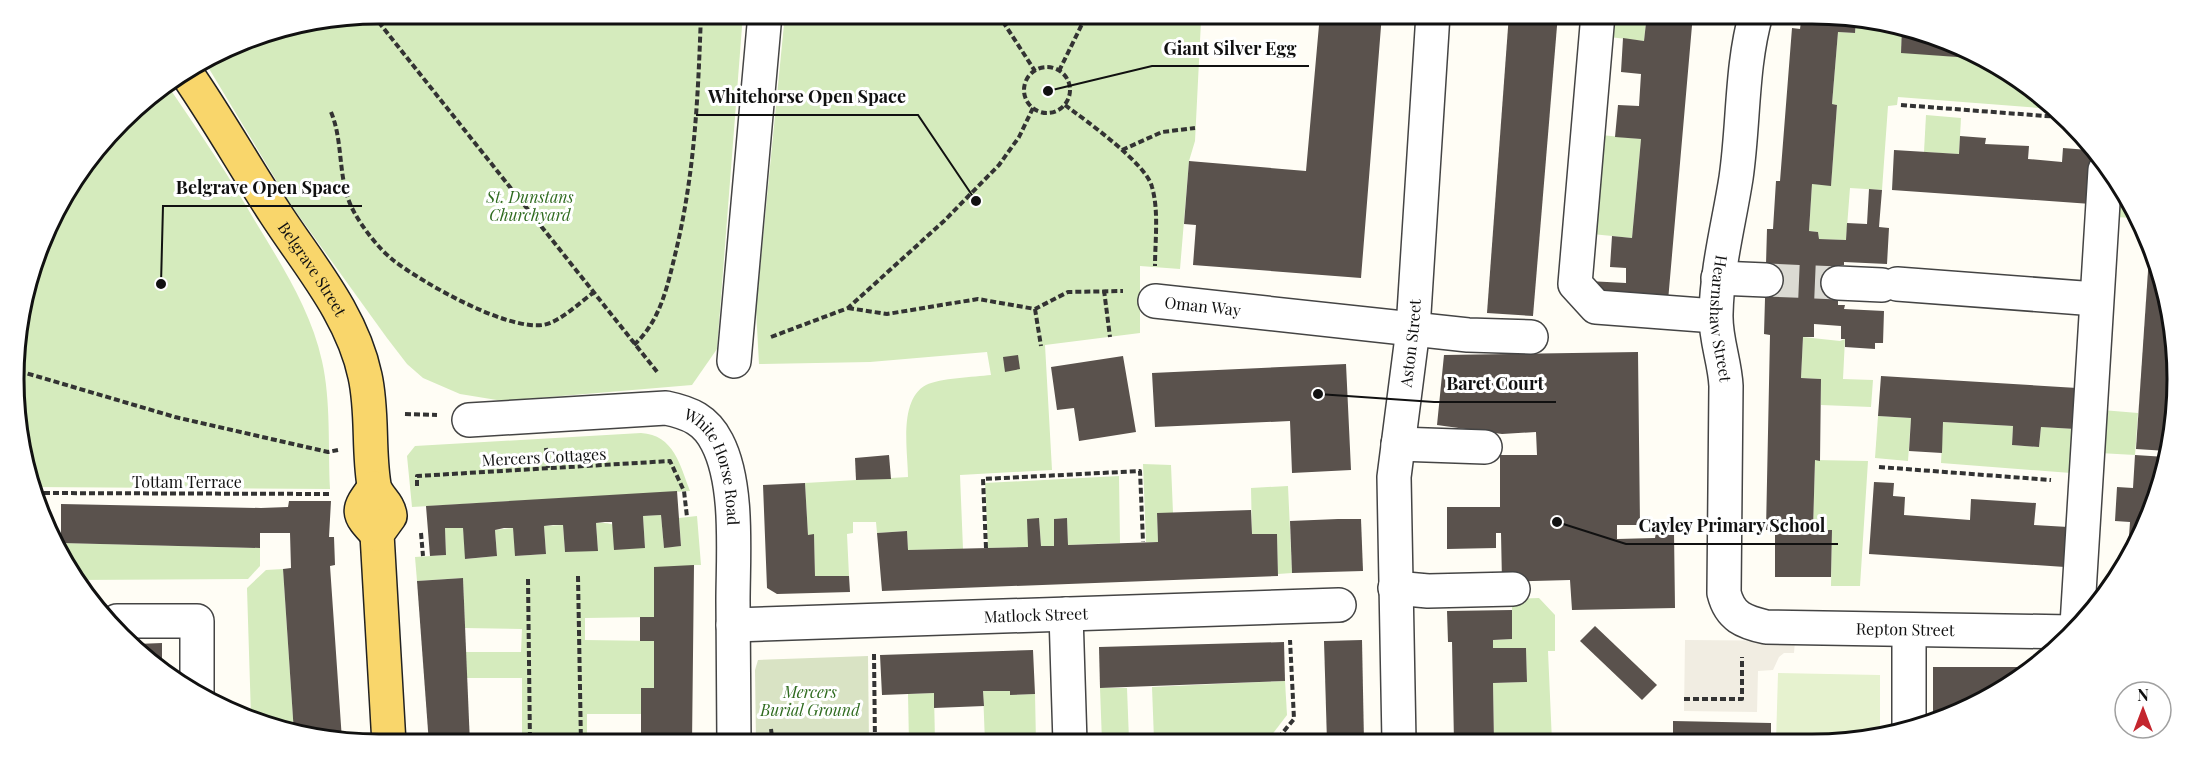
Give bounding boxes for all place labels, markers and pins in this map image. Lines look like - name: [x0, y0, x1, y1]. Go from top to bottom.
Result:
- callout: Giant Silver Egg: [1152, 30, 1309, 66]
- callout: Whitehorse Open Space: [696, 79, 918, 115]
- callout: Belgrave Open Space: [163, 170, 362, 206]
- callout: Baret Court: [1434, 366, 1556, 402]
- callout: Cayley Primary School: [1626, 508, 1838, 544]

